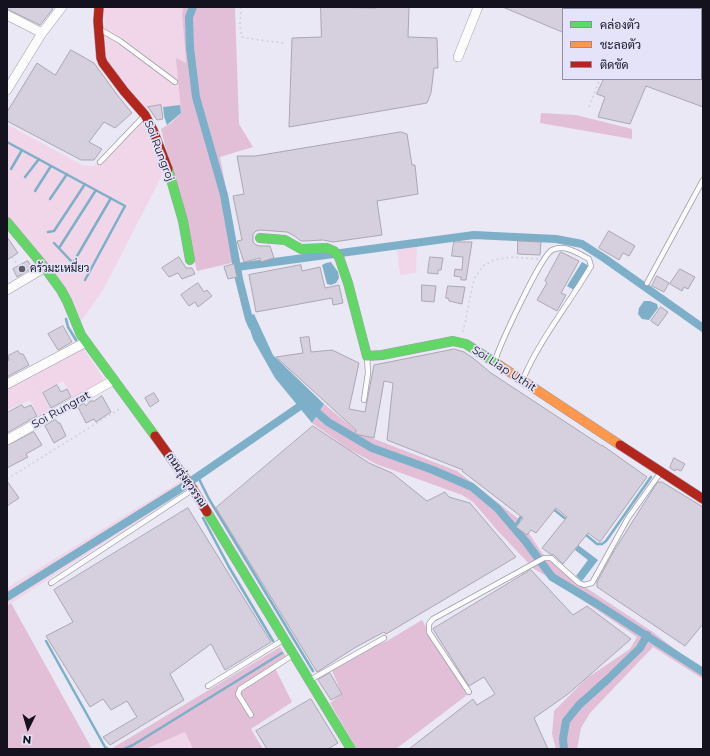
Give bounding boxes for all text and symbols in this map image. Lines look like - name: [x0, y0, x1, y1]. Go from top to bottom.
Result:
- legend: [562, 8, 702, 80]
- text: คล่องตัว: [600, 17, 640, 32]
- text: ชะลอตัว: [600, 37, 641, 52]
- text: ติดขัด: [600, 57, 629, 72]
- street label: Soi Rungroj: [141, 119, 177, 183]
- place label: ครัวมะเหมี่ยว: [30, 262, 89, 276]
- marker: ครัวมะเหมี่ยว: [17, 264, 27, 274]
- street label: Soi Liap Uthit: [469, 343, 539, 395]
- street label: Soi Rungrat: [29, 389, 93, 431]
- street label: ถนนรุ่งสุวรรณ: [163, 450, 209, 510]
- north arrow: [8, 708, 48, 748]
- text: N: [22, 733, 32, 747]

